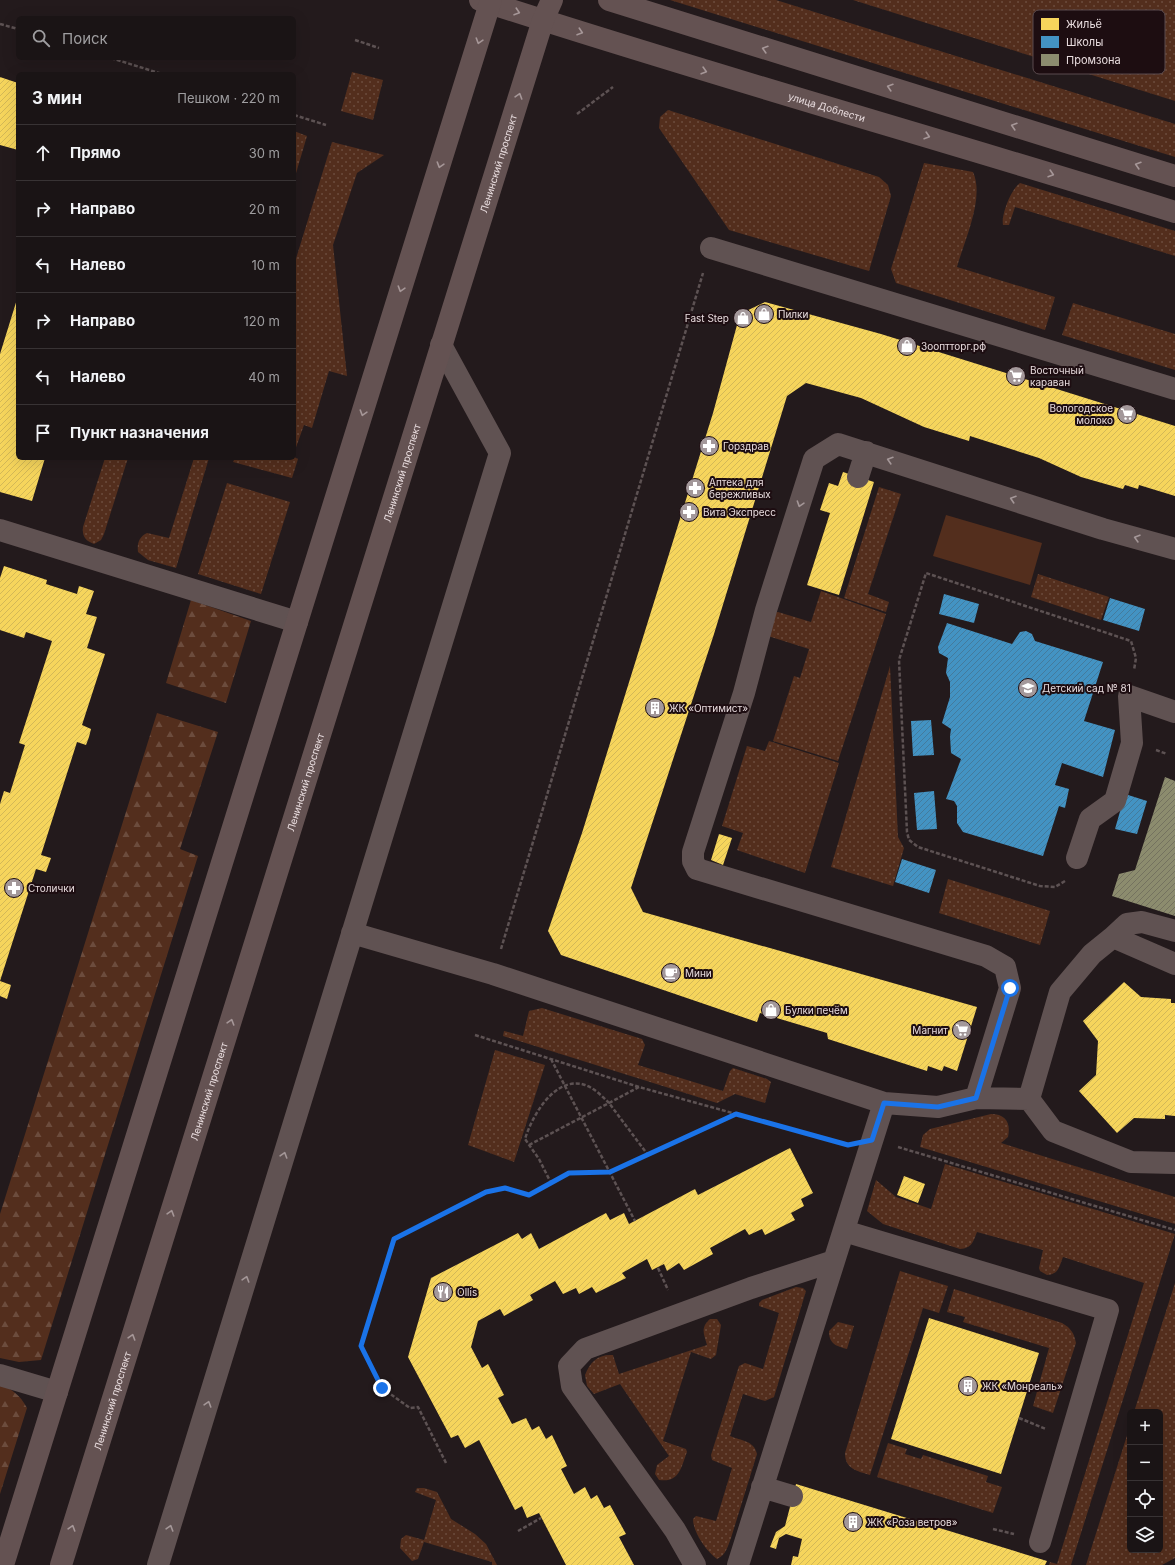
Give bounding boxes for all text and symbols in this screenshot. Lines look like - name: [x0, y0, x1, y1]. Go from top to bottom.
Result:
- one-way arrow: [513, 7, 520, 16]
- legend: [1033, 10, 1165, 74]
- search box: [16, 16, 296, 60]
- text: Жильё: [1066, 17, 1102, 31]
- icon: search: [30, 27, 52, 49]
- one-way arrow: [576, 28, 583, 36]
- text: Поиск: [62, 29, 108, 48]
- text: Школы: [1066, 35, 1103, 49]
- one-way arrow: [475, 37, 484, 44]
- one-way arrow: [762, 45, 769, 54]
- text: Промзона: [1066, 53, 1121, 67]
- one-way arrow: [700, 66, 707, 75]
- one-way arrow: [886, 84, 893, 92]
- text: 3 мин: [32, 88, 82, 108]
- text: Пешком · 220 m: [177, 90, 280, 106]
- street label: улица Доблести: [787, 90, 867, 124]
- one-way arrow: [514, 93, 523, 100]
- street label: Ленинский проспект: [477, 113, 519, 214]
- one-way arrow: [1010, 122, 1017, 131]
- one-way arrow: [923, 131, 930, 140]
- icon: ahead: [32, 142, 54, 164]
- text: Прямо: [70, 143, 121, 162]
- text: 30 m: [249, 145, 280, 161]
- one-way arrow: [436, 161, 445, 168]
- one-way arrow: [1134, 161, 1141, 170]
- one-way arrow: [1048, 169, 1055, 178]
- icon: right: [32, 198, 54, 220]
- text: Направо: [70, 199, 135, 218]
- text: 20 m: [249, 201, 280, 217]
- icon: left: [32, 254, 54, 276]
- text: Налево: [70, 255, 126, 274]
- text: 10 m: [251, 257, 280, 273]
- one-way arrow: [398, 285, 406, 292]
- shop icon: Пилки: [753, 303, 775, 325]
- shop icon: Fast Step: [732, 307, 754, 329]
- place label: Пилки: [778, 308, 809, 320]
- icon: right: [32, 310, 54, 332]
- text: Направо: [70, 311, 135, 330]
- place label: Fast Step: [685, 312, 729, 324]
- text: 120 m: [244, 313, 280, 329]
- shop icon: Зооптторг.рф: [896, 335, 918, 357]
- place label: Зооптторг.рф: [921, 340, 986, 352]
- place label: Восточный караван: [1030, 364, 1084, 388]
- supermarket icon: Восточный караван: [1005, 365, 1027, 387]
- icon: left: [32, 366, 54, 388]
- text: Налево: [70, 367, 126, 386]
- text: 40 m: [248, 369, 280, 385]
- place label: Вологодское молоко: [1050, 402, 1113, 426]
- supermarket icon: Вологодское молоко: [1116, 403, 1138, 425]
- one-way arrow: [359, 409, 368, 416]
- icon: arrive: [32, 422, 54, 444]
- street label: Ленинский проспект: [381, 422, 423, 524]
- text: Пункт назначения: [70, 423, 209, 442]
- pharmacy icon: Горздрав: [698, 435, 720, 457]
- place label: Горздрав: [723, 440, 769, 452]
- one-way arrow: [886, 456, 893, 465]
- place label: Аптека для бережливых: [709, 476, 771, 500]
- pharmacy icon: Аптека для бережливых: [684, 477, 706, 499]
- one-way arrow: [1010, 496, 1017, 504]
- pharmacy icon: Вита Экспресс: [678, 501, 700, 523]
- one-way arrow: [796, 501, 804, 508]
- place label: Вита Экспресс: [703, 506, 776, 518]
- one-way arrow: [1134, 534, 1141, 543]
- school or university icon: Детский сад № 81: [1017, 677, 1039, 699]
- place label: Детский сад № 81: [1042, 682, 1131, 694]
- building icon: ЖК «Оптимист»: [644, 697, 666, 719]
- place label: ЖК «Оптимист»: [669, 702, 748, 714]
- street label: Ленинский проспект: [284, 731, 326, 833]
- pharmacy icon: Столички: [3, 877, 25, 899]
- place label: Столички: [28, 882, 75, 894]
- cafe icon: Мини: [660, 962, 682, 984]
- place label: Мини: [685, 967, 712, 979]
- route start: [1001, 979, 1019, 997]
- shop icon: Булки печём: [760, 999, 782, 1021]
- place label: Булки печём: [785, 1004, 848, 1016]
- one-way arrow: [226, 1019, 235, 1026]
- supermarket icon: Магнит: [951, 1019, 973, 1041]
- place label: Магнит: [912, 1024, 948, 1036]
- street label: Ленинский проспект: [188, 1041, 230, 1142]
- one-way arrow: [279, 1152, 288, 1159]
- one-way arrow: [166, 1209, 175, 1216]
- one-way arrow: [241, 1276, 250, 1283]
- restaurant icon: Ollis: [432, 1281, 454, 1303]
- place label: Ollis: [457, 1286, 477, 1298]
- one-way arrow: [127, 1334, 136, 1341]
- street label: Ленинский проспект: [91, 1350, 133, 1451]
- building icon: ЖК «Монреаль»: [957, 1375, 979, 1397]
- route end: [373, 1379, 391, 1397]
- place label: ЖК «Монреаль»: [982, 1380, 1063, 1392]
- one-way arrow: [203, 1400, 212, 1407]
- map controls: [1127, 1409, 1163, 1553]
- button: +: [1127, 1409, 1163, 1445]
- button: −: [1127, 1445, 1163, 1481]
- button: locate: [1127, 1481, 1163, 1517]
- building icon: ЖК «Роза ветров»: [842, 1511, 864, 1533]
- place label: ЖК «Роза ветров»: [867, 1516, 958, 1528]
- button: layers: [1127, 1517, 1163, 1553]
- one-way arrow: [68, 1524, 76, 1531]
- one-way arrow: [165, 1524, 174, 1531]

